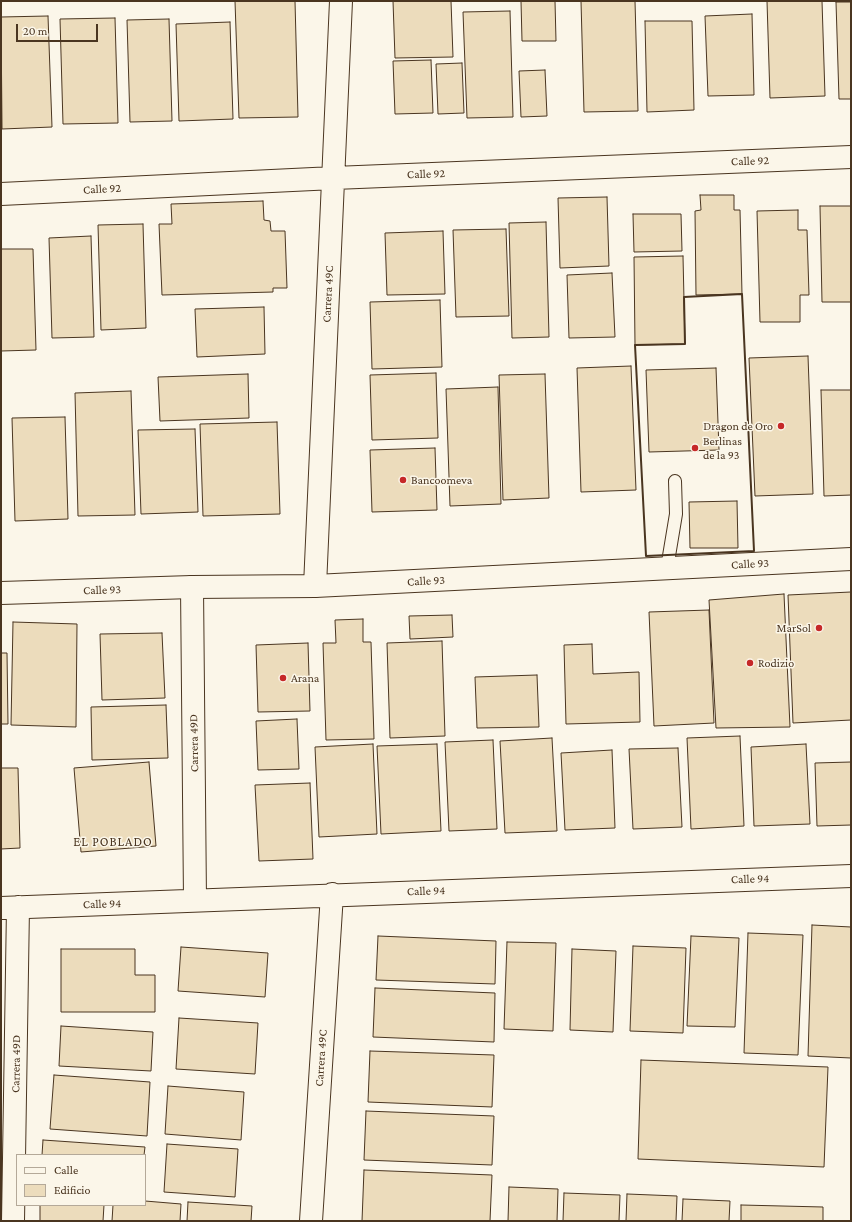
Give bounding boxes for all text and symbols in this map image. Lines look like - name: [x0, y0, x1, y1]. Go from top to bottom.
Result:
- scale bar: [18, 16, 100, 42]
- text: 20 m: [23, 24, 47, 38]
- street label: Calle 92: [731, 153, 769, 169]
- street label: Calle 92: [407, 166, 445, 182]
- street label: Calle 92: [83, 181, 121, 197]
- street label: Carrera 49C: [319, 265, 337, 323]
- place label: Dragon de Oro: [703, 419, 773, 433]
- marker: Dragon de Oro: [776, 421, 786, 431]
- place label: Berlinas de la 93: [703, 434, 742, 462]
- marker: Berlinas de la 93: [690, 443, 700, 453]
- place label: Bancoomeva: [411, 473, 472, 487]
- marker: Bancoomeva: [398, 475, 408, 485]
- street label: Calle 93: [731, 556, 769, 572]
- street label: Calle 93: [407, 573, 445, 589]
- street label: Calle 93: [83, 582, 121, 598]
- place label: MarSol: [776, 621, 811, 635]
- marker: MarSol: [814, 623, 824, 633]
- place label: Rodizio: [758, 656, 794, 670]
- marker: Rodizio: [745, 658, 755, 668]
- place label: Arana: [291, 671, 319, 685]
- marker: Arana: [278, 673, 288, 683]
- street label: Carrera 49D: [186, 714, 202, 772]
- district label: EL POBLADO: [73, 834, 153, 850]
- street label: Calle 94: [731, 871, 769, 887]
- street label: Calle 94: [407, 883, 445, 899]
- street label: Calle 94: [83, 896, 121, 912]
- street label: Carrera 49C: [312, 1029, 330, 1087]
- street label: Carrera 49D: [8, 1035, 24, 1093]
- legend: [16, 1154, 146, 1206]
- text: Calle: [54, 1163, 78, 1177]
- text: Edificio: [54, 1183, 90, 1197]

